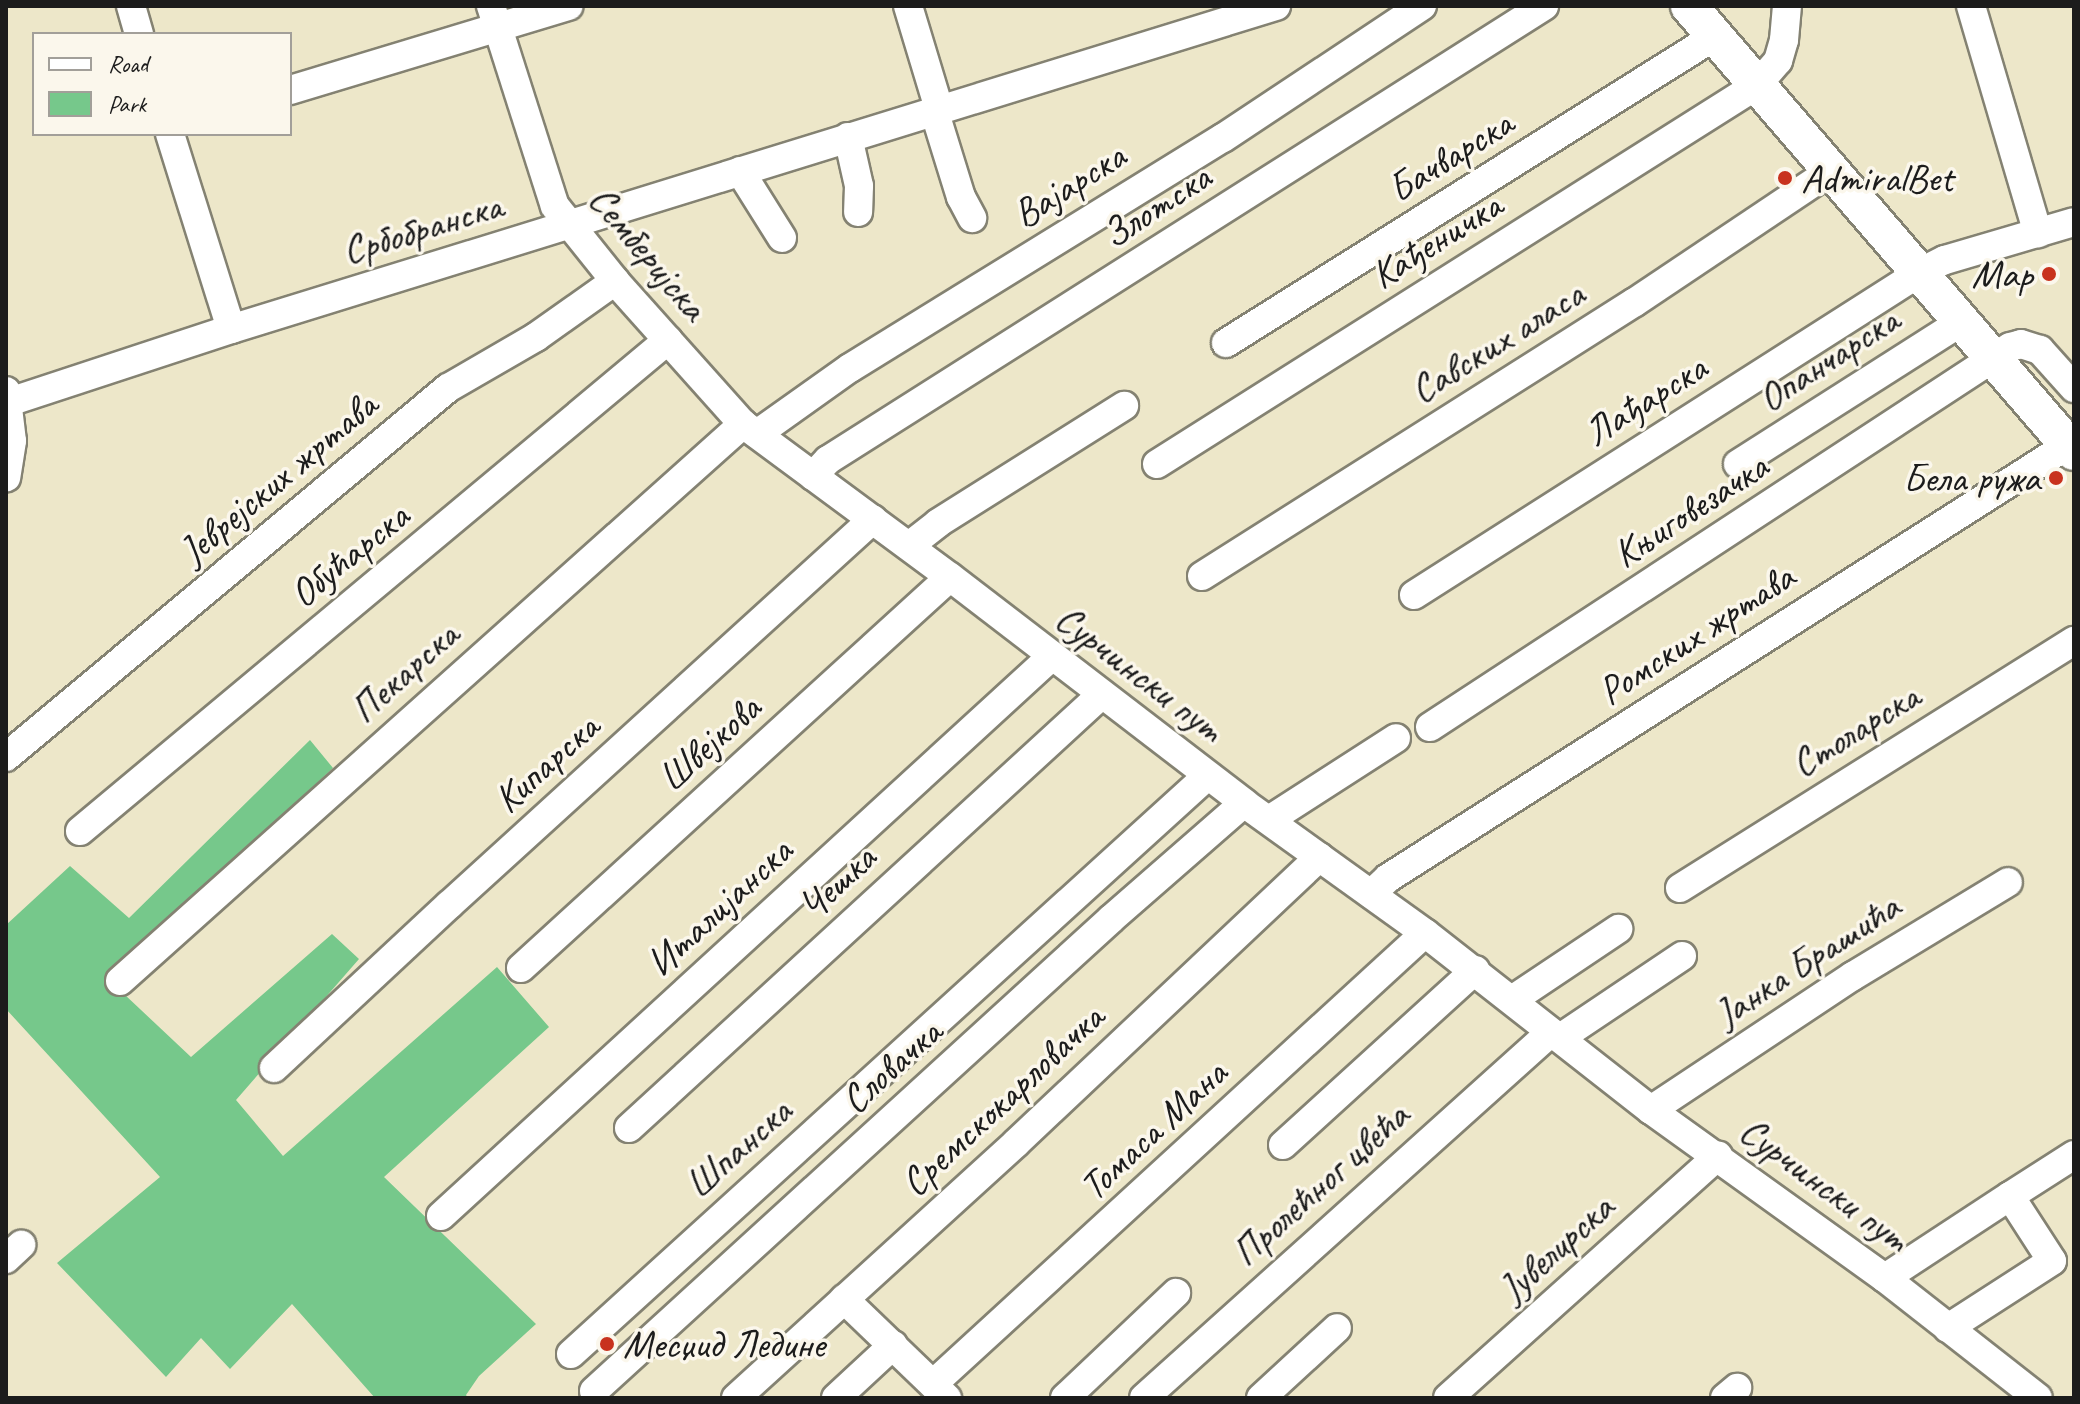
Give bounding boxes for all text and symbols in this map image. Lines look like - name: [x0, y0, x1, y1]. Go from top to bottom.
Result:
- legend: [32, 32, 292, 136]
- text: Road: [108, 49, 148, 79]
- text: Park: [108, 89, 146, 119]
- street label: Бачварска: [1379, 99, 1521, 213]
- street label: Вајарска: [1004, 132, 1134, 238]
- street label: Злотска: [1093, 153, 1219, 259]
- place label: AdmiralBet: [1801, 154, 1953, 202]
- marker: AdmiralBet: [1776, 169, 1794, 187]
- street label: Семберијска: [578, 176, 718, 330]
- street label: Србобранска: [336, 181, 508, 275]
- street label: Кађеничка: [1362, 181, 1510, 299]
- place label: Мар: [1972, 250, 2033, 298]
- marker: Мар: [2040, 265, 2058, 283]
- street label: Савских аласа: [1400, 269, 1594, 415]
- street label: Опанчарска: [1749, 296, 1907, 422]
- street label: Лађарска: [1575, 344, 1715, 456]
- street label: Јеврејских жртава: [169, 381, 387, 575]
- street label: Књиговезачка: [1604, 442, 1776, 578]
- place label: Бела ружа: [1903, 454, 2040, 502]
- marker: Бела ружа: [2047, 469, 2065, 487]
- street label: Обућарска: [280, 492, 418, 618]
- street label: Ромских жртава: [1588, 552, 1804, 716]
- street label: Сурчински пут: [1044, 593, 1234, 753]
- street label: Пекарска: [340, 611, 468, 733]
- street label: Столарска: [1782, 672, 1928, 788]
- street label: Швејкова: [648, 684, 770, 802]
- street label: Кипарска: [483, 703, 609, 823]
- street label: Италијанска: [636, 827, 802, 987]
- street label: Чешка: [788, 834, 886, 930]
- street label: Јанка Брашића: [1705, 882, 1909, 1038]
- street label: Сремскокарловачка: [891, 994, 1113, 1206]
- street label: Словачка: [831, 1008, 951, 1124]
- street label: Томаса Мана: [1069, 1050, 1237, 1210]
- street label: Шпанска: [675, 1088, 801, 1208]
- street label: Пролећног цвећа: [1221, 1092, 1419, 1276]
- street label: Сурчински пут: [1728, 1105, 1920, 1263]
- street label: Јувелирска: [1489, 1184, 1623, 1312]
- place label: Месџид Ледине: [623, 1320, 828, 1368]
- marker: Месџид Ледине: [598, 1335, 616, 1353]

